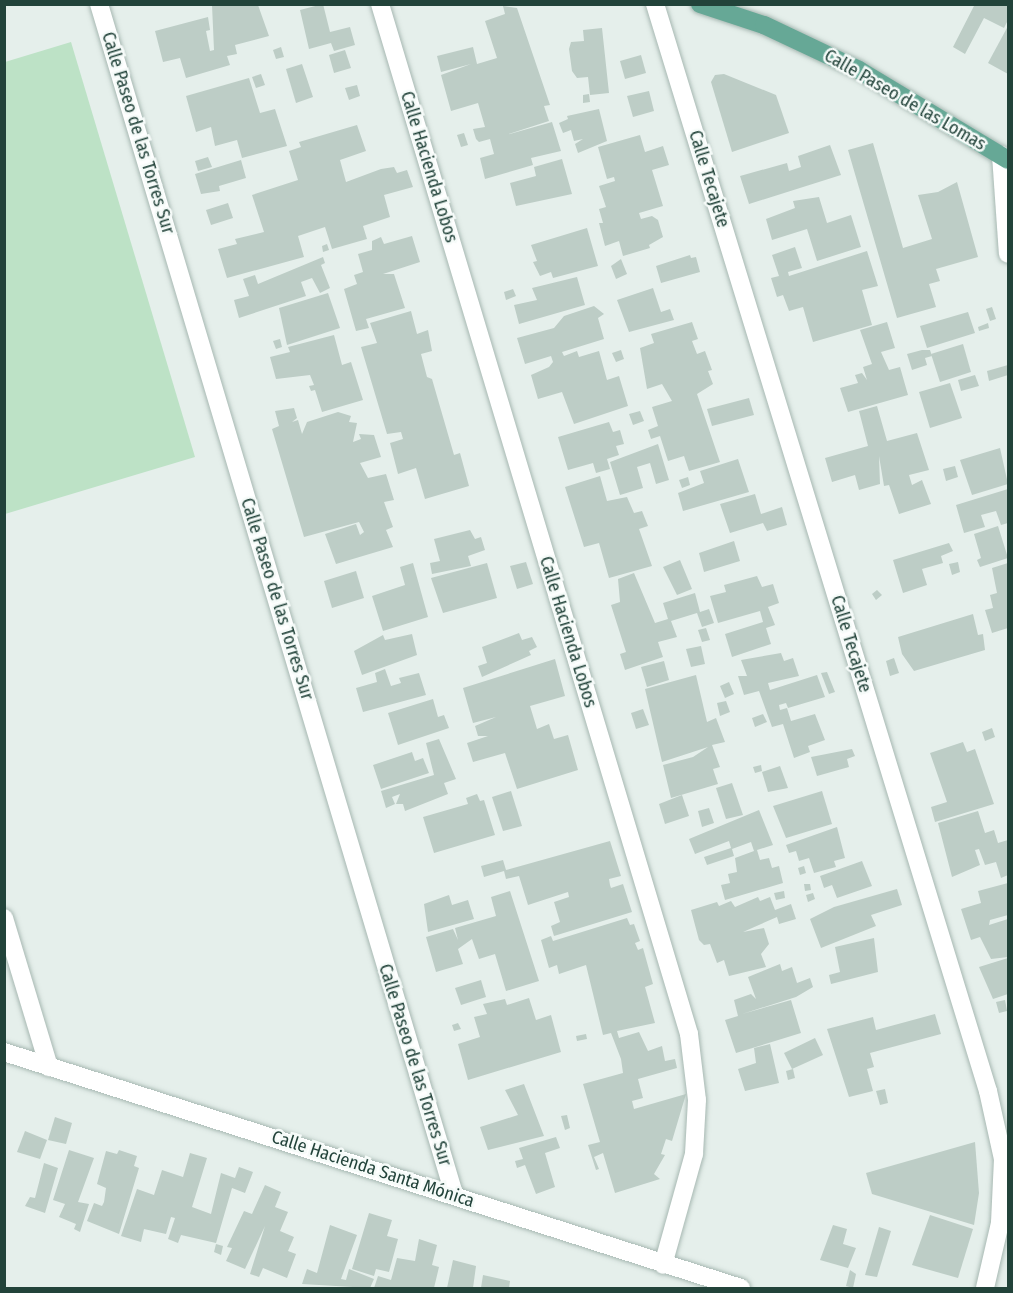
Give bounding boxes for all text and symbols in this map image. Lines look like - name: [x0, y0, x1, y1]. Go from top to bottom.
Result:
- street label: Calle Paseo de las Torres Sur: [97, 29, 179, 237]
- street label: Calle Paseo de las Lomas: [820, 45, 990, 155]
- street label: Calle Hacienda Lobos: [396, 89, 462, 245]
- street label: Calle Tecajete: [684, 128, 734, 230]
- street label: Calle Paseo de las Torres Sur: [236, 495, 318, 703]
- street label: Calle Hacienda Lobos: [535, 554, 601, 710]
- street label: Calle Tecajete: [826, 593, 876, 695]
- street label: Calle Paseo de las Torres Sur: [374, 961, 456, 1169]
- street label: Calle Hacienda Santa Mónica: [269, 1126, 477, 1212]

